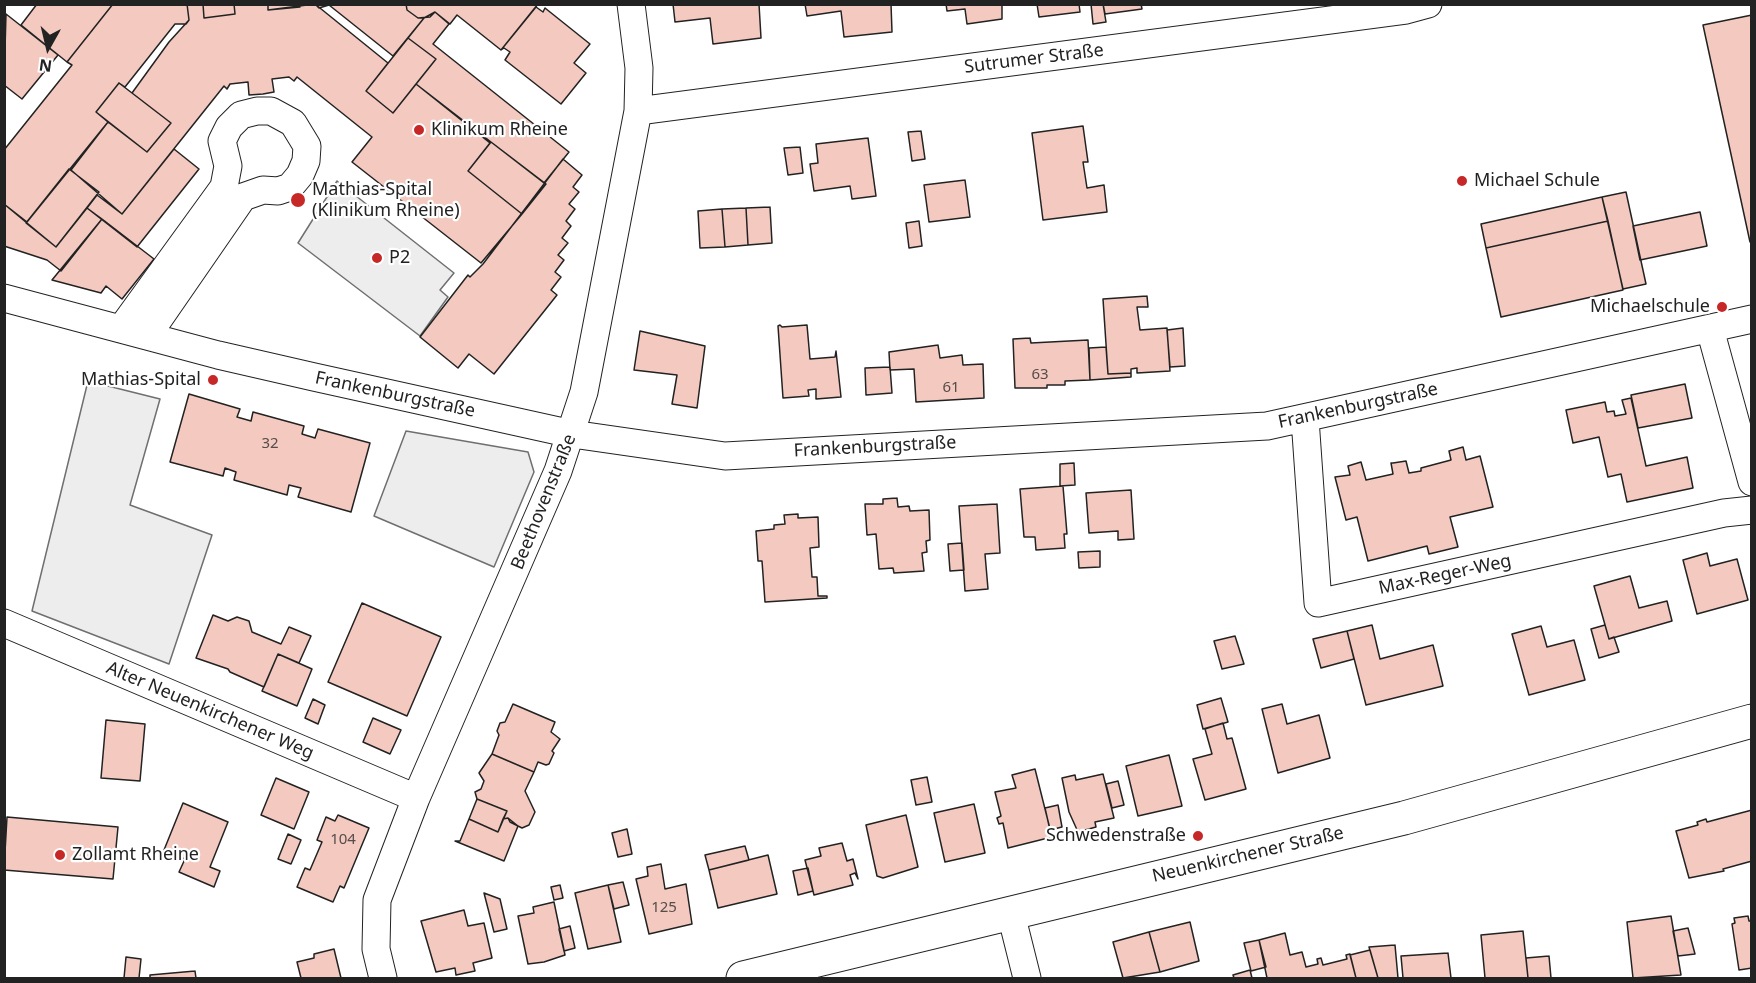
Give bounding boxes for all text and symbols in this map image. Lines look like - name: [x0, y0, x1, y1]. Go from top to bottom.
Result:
- north arrow: [18, 18, 78, 78]
- street label: Sutrumer Straße: [963, 40, 1105, 78]
- text: N: [38, 54, 53, 78]
- place label: Klinikum Rheine: [431, 119, 568, 141]
- marker: Klinikum Rheine: [412, 123, 426, 137]
- place label: Michael Schule: [1474, 170, 1600, 192]
- marker: Michael Schule: [1455, 174, 1469, 188]
- place label: Mathias-Spital (Klinikum Rheine): [312, 179, 460, 222]
- marker: Mathias-Spital (Klinikum Rheine): [289, 191, 307, 209]
- place label: P2: [389, 247, 410, 269]
- marker: P2: [370, 251, 384, 265]
- place label: Michaelschule: [1590, 296, 1710, 318]
- marker: Michaelschule: [1715, 300, 1729, 314]
- house number: 63: [1031, 366, 1049, 384]
- street label: Frankenburgstraße: [313, 368, 477, 422]
- place label: Mathias-Spital: [81, 369, 201, 391]
- marker: Mathias-Spital: [206, 373, 220, 387]
- house number: 61: [942, 379, 960, 397]
- street label: Frankenburgstraße: [1276, 379, 1440, 433]
- street label: Beethovenstraße: [507, 431, 581, 573]
- street label: Frankenburgstraße: [793, 432, 957, 462]
- house number: 32: [261, 435, 279, 453]
- street label: Max-Reger-Weg: [1377, 550, 1513, 600]
- street label: Alter Neuenkirchener Weg: [103, 657, 317, 765]
- street label: Neuenkirchener Straße: [1150, 822, 1346, 888]
- place label: Schwedenstraße: [1046, 825, 1186, 847]
- marker: Schwedenstraße: [1191, 829, 1205, 843]
- house number: 104: [330, 831, 356, 849]
- place label: Zollamt Rheine: [72, 844, 199, 866]
- marker: Zollamt Rheine: [53, 848, 67, 862]
- house number: 125: [651, 899, 677, 917]

